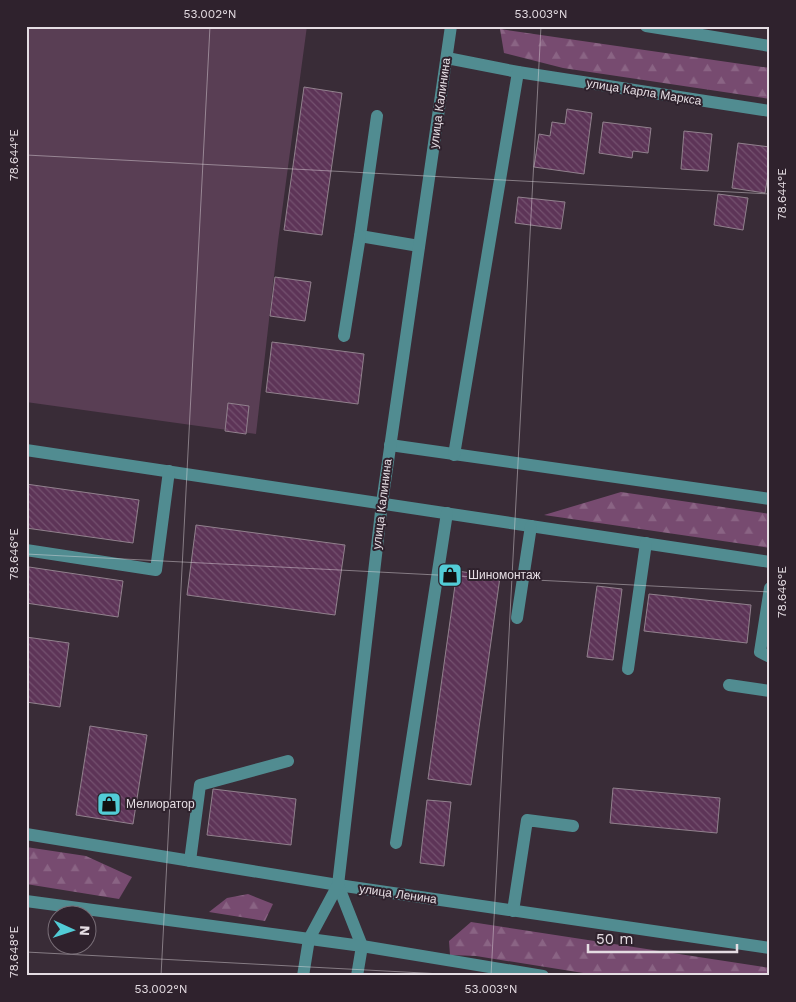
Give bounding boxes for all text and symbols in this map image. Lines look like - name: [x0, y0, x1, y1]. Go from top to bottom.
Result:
- text: 53.002°N: [183, 7, 237, 21]
- text: 53.003°N: [515, 7, 567, 21]
- street label: улица Калинина: [427, 57, 453, 149]
- street label: улица Карла Маркса: [585, 76, 703, 108]
- text: 78.644°E: [7, 129, 21, 181]
- text: 78.644°E: [775, 168, 789, 220]
- street label: улица Калинина: [370, 458, 395, 550]
- text: 78.646°E: [7, 528, 21, 580]
- shop icon: Шиномонтаж: [437, 562, 463, 588]
- text: 78.646°E: [775, 566, 789, 618]
- place label: Шиномонтаж: [468, 568, 541, 582]
- shop icon: Мелиоратор: [96, 791, 122, 817]
- place label: Мелиоратор: [126, 797, 195, 811]
- street label: улица Ленина: [358, 882, 438, 906]
- north arrow: [48, 904, 98, 954]
- scale bar: [588, 922, 737, 954]
- text: N: [77, 925, 93, 936]
- text: 78.648°E: [7, 926, 21, 978]
- text: 50 m: [596, 930, 633, 948]
- text: 53.002°N: [134, 982, 188, 996]
- text: 53.003°N: [465, 982, 517, 996]

